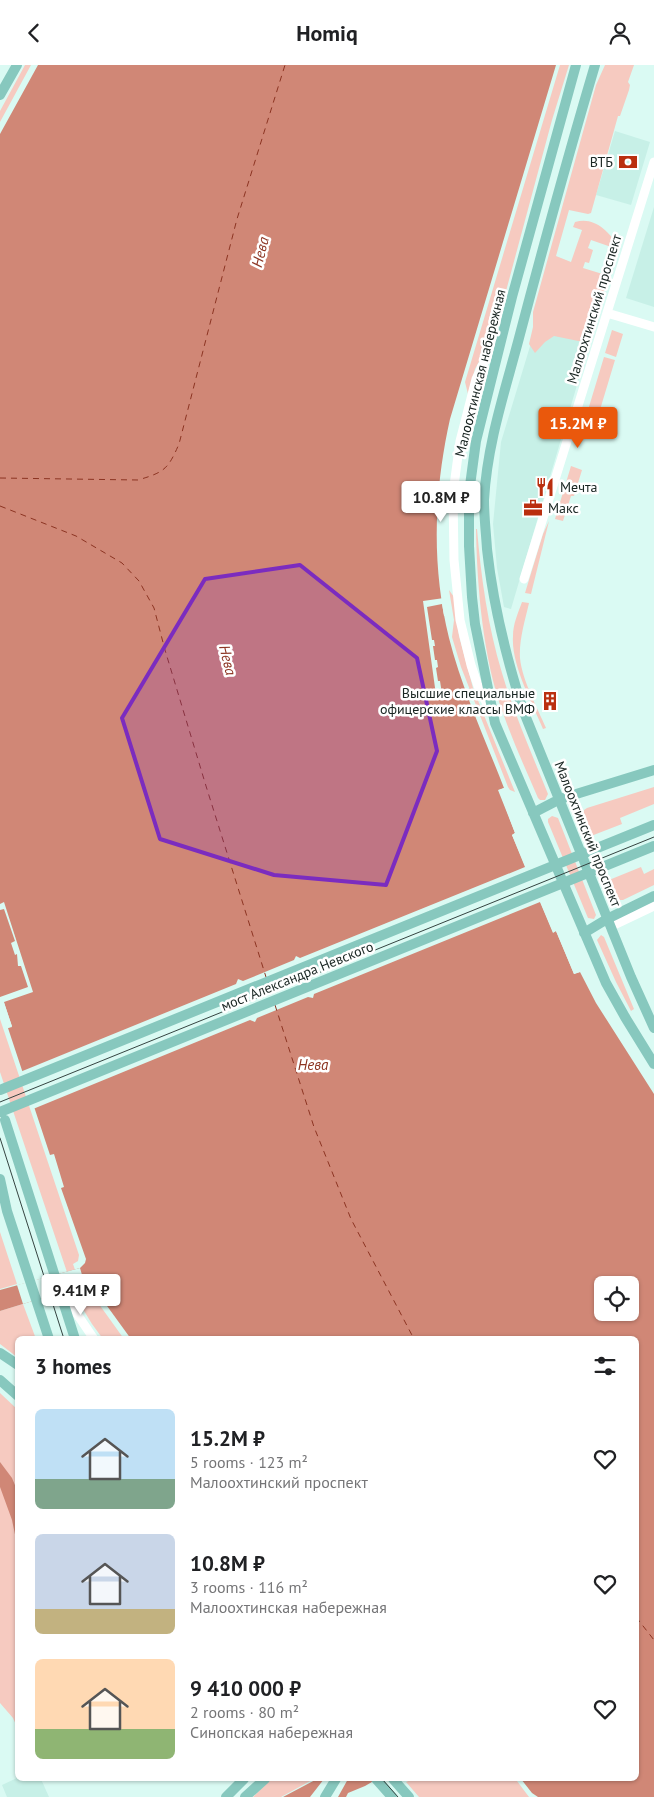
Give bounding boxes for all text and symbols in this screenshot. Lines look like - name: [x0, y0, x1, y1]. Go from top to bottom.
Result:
- icon: back: [20, 19, 48, 47]
- text: Homiq: [296, 19, 358, 47]
- icon: person: [606, 19, 634, 47]
- bank icon: ВТБ: [617, 151, 639, 173]
- place label: ВТБ: [590, 153, 613, 171]
- street label: Малоохтинский проспект: [563, 232, 625, 386]
- water label: Нева: [247, 234, 273, 269]
- street label: Малоохтинская набережная: [450, 287, 510, 459]
- pin: 15.2M ₽: [532, 407, 624, 449]
- text: 15.2M ₽: [549, 413, 607, 433]
- restaurant icon: Мечта: [534, 476, 556, 498]
- place label: Мечта: [560, 478, 598, 496]
- pin: 10.8M ₽: [395, 481, 487, 523]
- text: 10.8M ₽: [412, 487, 470, 507]
- office icon: Макс: [522, 497, 544, 519]
- place label: Макс: [548, 499, 579, 517]
- water label: Нева: [215, 643, 241, 678]
- place label: Высшие специальные офицерские классы ВМФ: [380, 684, 535, 718]
- building icon: Высшие специальные офицерские классы ВМФ: [539, 690, 561, 712]
- street label: Малоохтинский проспект: [551, 759, 626, 910]
- street label: мост Александра Невского: [218, 937, 376, 1015]
- water label: Нева: [298, 1055, 329, 1074]
- pin: 9.41M ₽: [35, 1273, 127, 1316]
- map controls: [594, 1276, 639, 1321]
- button: locate: [594, 1276, 639, 1321]
- text: 9.41M ₽: [52, 1280, 110, 1300]
- icon: filters: [591, 1352, 619, 1380]
- text: 3 homes: [35, 1353, 111, 1380]
- text: 15.2M ₽: [190, 1425, 265, 1452]
- icon: home: [75, 1429, 135, 1489]
- icon: heart: [591, 1445, 619, 1473]
- text: 5 rooms · 123 m²: [190, 1452, 308, 1472]
- text: Малоохтинский проспект: [190, 1472, 368, 1492]
- text: 10.8M ₽: [190, 1550, 265, 1577]
- icon: home: [75, 1554, 135, 1614]
- icon: heart: [591, 1570, 619, 1598]
- text: 3 rooms · 116 m²: [190, 1577, 308, 1597]
- text: Малоохтинская набережная: [190, 1597, 387, 1617]
- text: 9 410 000 ₽: [190, 1675, 301, 1702]
- icon: home: [75, 1679, 135, 1739]
- icon: heart: [591, 1695, 619, 1723]
- text: 2 rooms · 80 m²: [190, 1702, 299, 1722]
- text: Синопская набережная: [190, 1722, 353, 1742]

